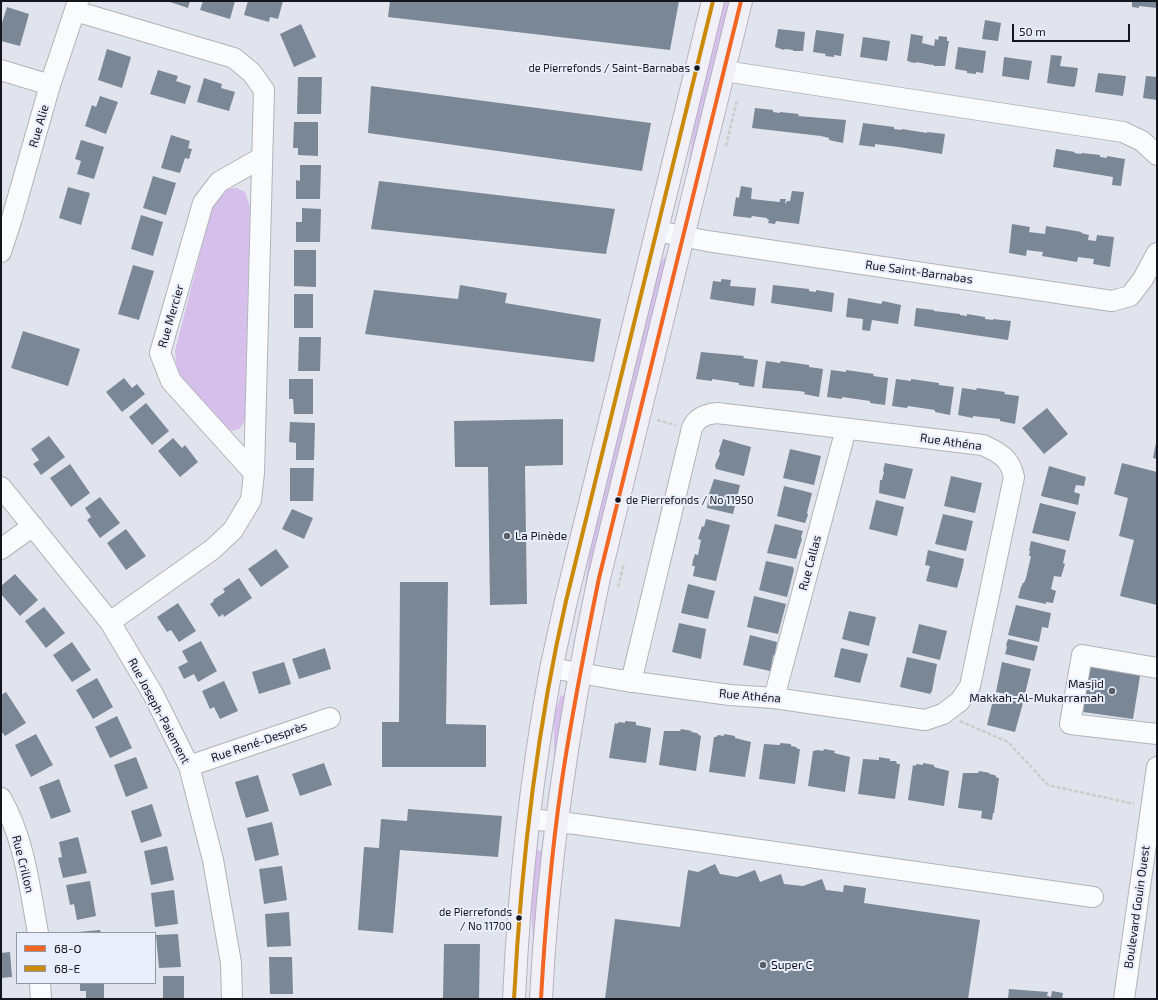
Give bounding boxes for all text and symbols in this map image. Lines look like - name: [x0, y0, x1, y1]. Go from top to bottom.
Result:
- scale bar: [1014, 16, 1132, 42]
- text: 50 m: [1019, 24, 1046, 38]
- place label: de Pierrefonds / Saint-Barnabas: [528, 61, 690, 75]
- marker: de Pierrefonds / Saint-Barnabas: [692, 63, 702, 73]
- street label: Rue Alie: [26, 103, 52, 149]
- street label: Rue Saint-Barnabas: [864, 257, 974, 287]
- street label: Rue Mercier: [155, 283, 187, 349]
- street label: Rue Athéna: [919, 431, 983, 453]
- place label: de Pierrefonds / No 11950: [626, 493, 754, 507]
- marker: de Pierrefonds / No 11950: [613, 495, 623, 505]
- place label: La Pinède: [515, 529, 567, 543]
- marker: La Pinède: [502, 531, 512, 541]
- street label: Rue Callas: [796, 534, 824, 592]
- street label: Rue Joseph-Paiement: [125, 656, 193, 766]
- place label: Masjid Makkah-Al-Mukarramah: [969, 677, 1104, 705]
- street label: Rue Athéna: [718, 686, 782, 706]
- marker: Masjid Makkah-Al-Mukarramah: [1107, 686, 1117, 696]
- street label: Rue René-Desprès: [209, 719, 309, 765]
- street label: Rue Crillon: [9, 834, 37, 894]
- street label: Boulevard Gouin Ouest: [1121, 845, 1153, 969]
- place label: de Pierrefonds / No 11700: [439, 905, 512, 931]
- marker: de Pierrefonds / No 11700: [514, 913, 524, 923]
- legend: [16, 932, 156, 984]
- text: 68-O: [54, 941, 82, 955]
- place label: Super C: [771, 958, 812, 972]
- marker: Super C: [758, 960, 768, 970]
- text: 68-E: [54, 961, 80, 975]

